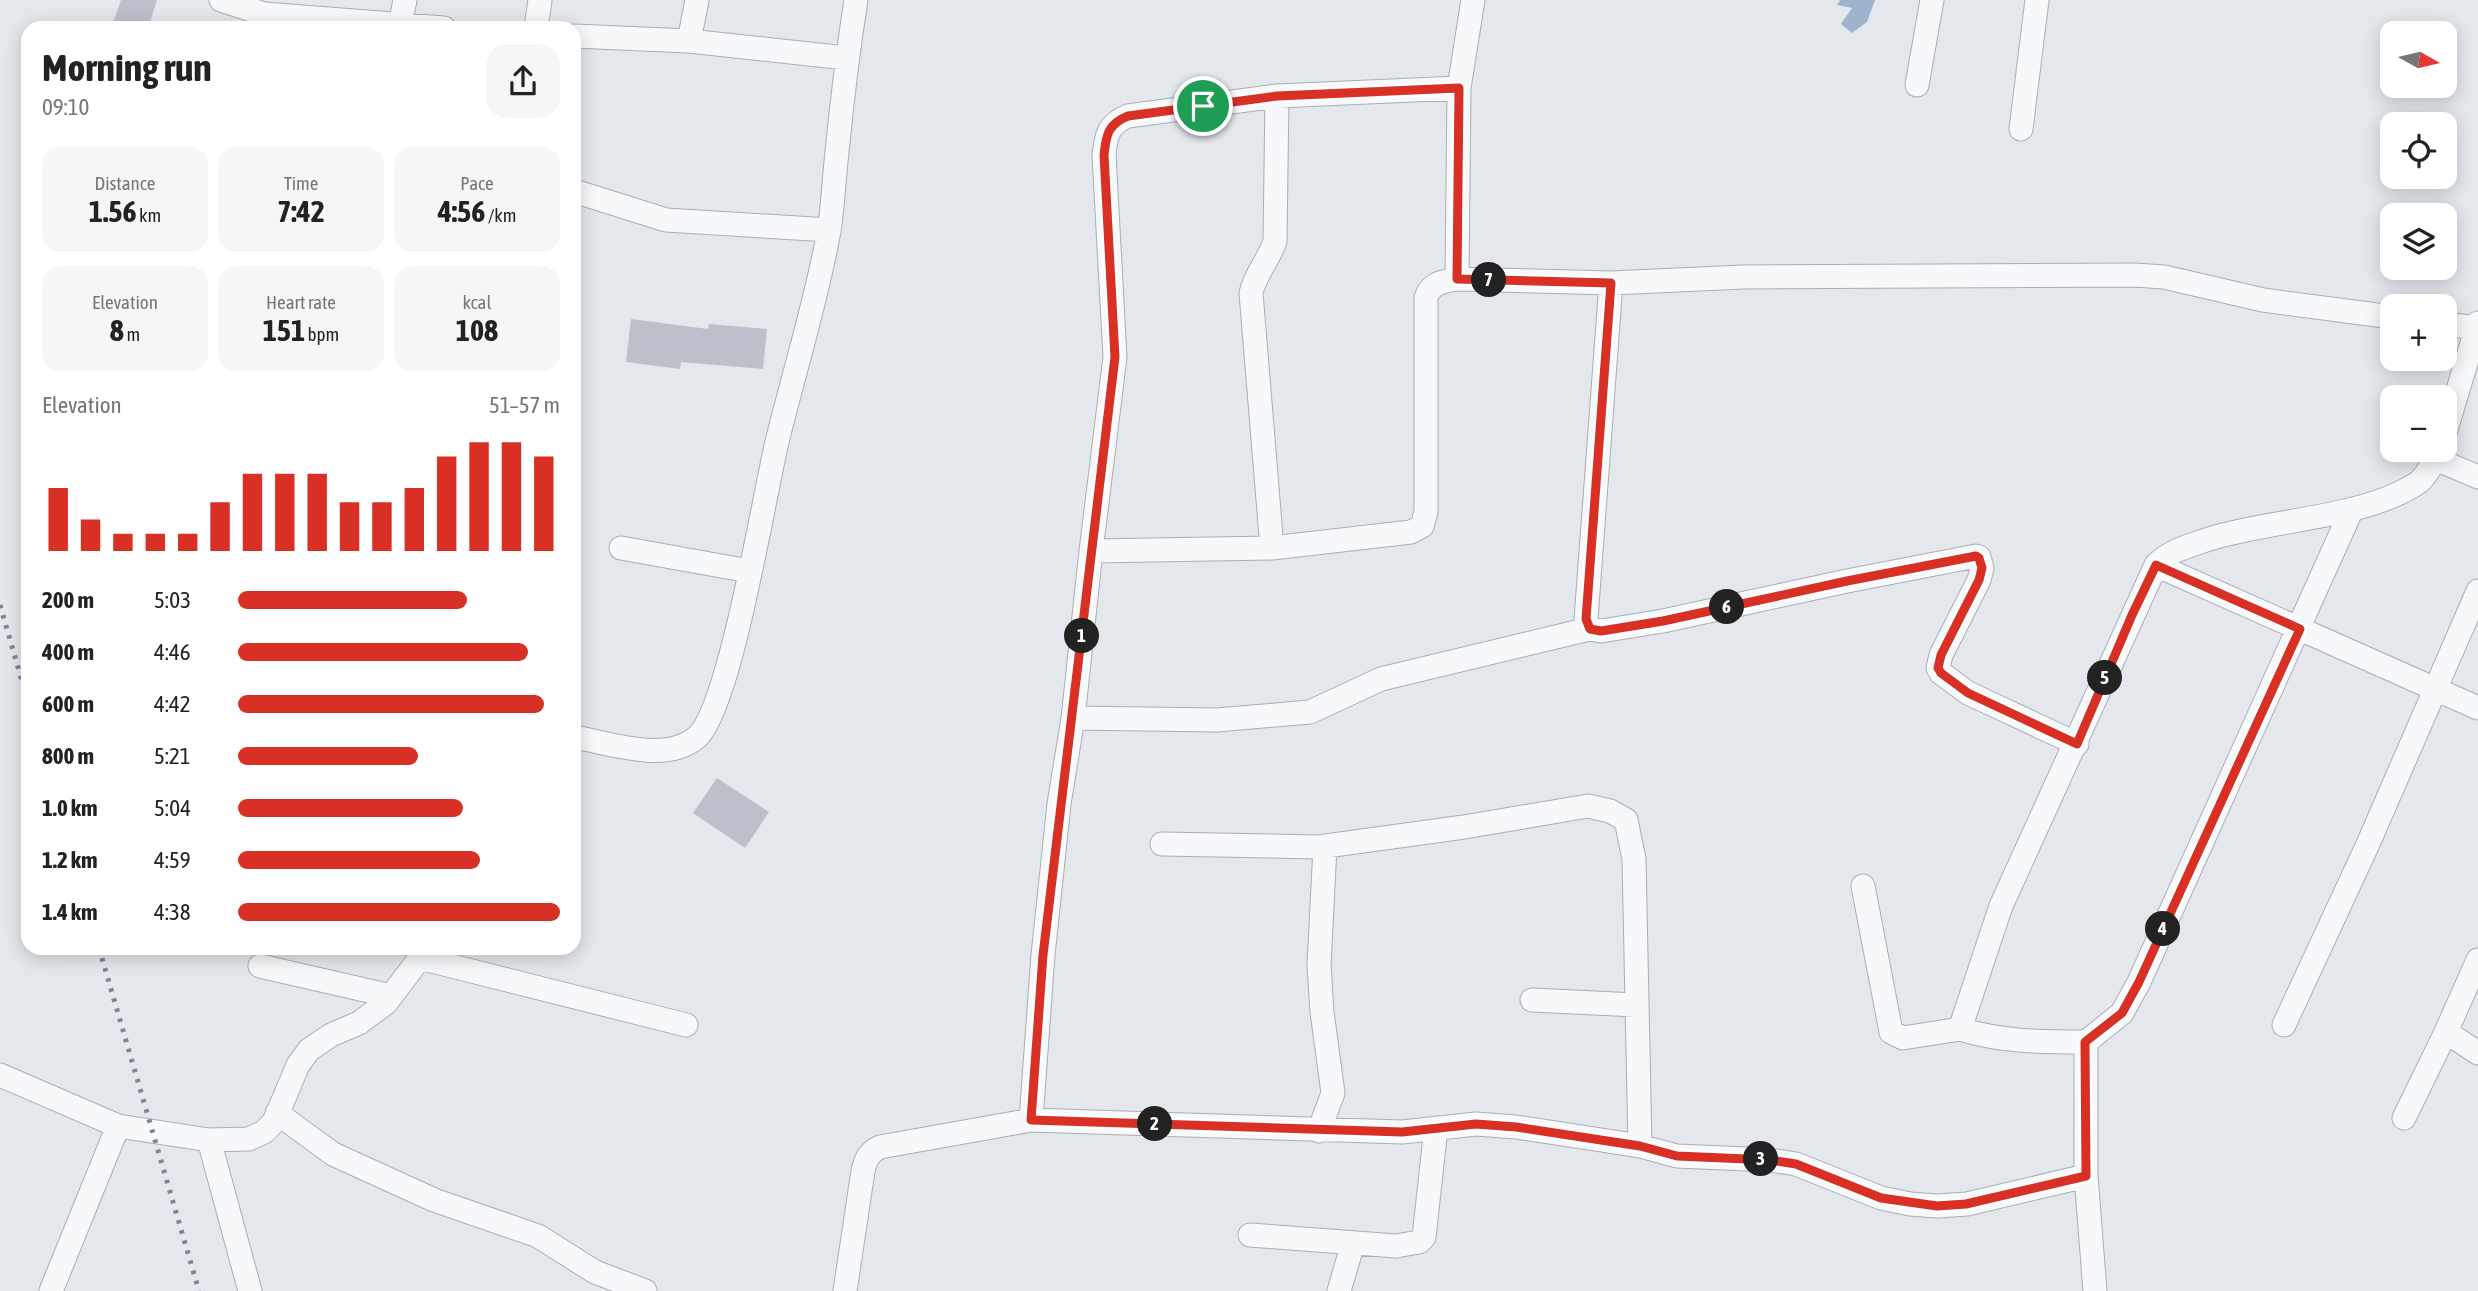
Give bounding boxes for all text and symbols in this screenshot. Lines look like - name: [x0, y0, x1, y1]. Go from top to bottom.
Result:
- north arrow: [2380, 21, 2457, 98]
- map controls: [2380, 21, 2457, 462]
- button: share: [486, 44, 560, 118]
- text: Morning run: [42, 46, 212, 89]
- pin: [1173, 76, 1233, 136]
- icon: arrive: [1184, 87, 1222, 125]
- text: 09:10: [42, 94, 89, 120]
- button: locate: [2380, 112, 2457, 189]
- text: Distance: [95, 172, 155, 194]
- text: Time: [284, 172, 318, 194]
- text: Pace: [460, 172, 494, 194]
- text: 1.56: [89, 194, 136, 228]
- text: 7:42: [277, 194, 325, 228]
- text: 4:56: [438, 194, 485, 228]
- button: layers: [2380, 203, 2457, 280]
- text: km: [136, 204, 161, 226]
- text: /km: [485, 204, 516, 226]
- pin: 7: [1472, 262, 1506, 298]
- text: 7: [1484, 268, 1493, 290]
- text: Elevation: [92, 291, 158, 313]
- text: Heart rate: [266, 291, 336, 313]
- text: kcal: [463, 291, 491, 313]
- button: +: [2380, 294, 2457, 371]
- text: 8: [110, 313, 124, 347]
- text: 151: [263, 313, 305, 347]
- text: 108: [456, 313, 498, 347]
- text: m: [124, 323, 140, 345]
- text: bpm: [305, 323, 339, 345]
- button: −: [2380, 385, 2457, 462]
- text: Elevation: [42, 392, 122, 418]
- text: 51–57 m: [489, 392, 560, 418]
- text: 200 m: [42, 587, 94, 613]
- text: 5:03: [154, 587, 191, 613]
- pin: 6: [1710, 590, 1744, 624]
- text: 6: [1722, 595, 1731, 617]
- pin: 1: [1064, 618, 1100, 654]
- text: 1: [1077, 624, 1086, 646]
- text: 400 m: [42, 639, 94, 665]
- text: 4:46: [154, 639, 191, 665]
- pin: 5: [2088, 660, 2122, 696]
- text: 5: [2100, 666, 2109, 688]
- text: 600 m: [42, 691, 94, 717]
- text: 4:42: [154, 691, 191, 717]
- text: 800 m: [42, 743, 94, 769]
- text: 5:21: [154, 743, 191, 769]
- text: 1.0 km: [42, 795, 98, 821]
- text: 5:04: [154, 795, 191, 821]
- text: 1.2 km: [42, 847, 98, 873]
- text: 4:59: [154, 847, 191, 873]
- text: 1.4 km: [42, 899, 98, 925]
- text: 4:38: [154, 899, 191, 925]
- pin: 4: [2146, 912, 2180, 946]
- text: 4: [2158, 917, 2167, 939]
- pin: 2: [1138, 1106, 1172, 1142]
- text: 2: [1150, 1112, 1159, 1134]
- pin: 3: [1744, 1142, 1778, 1176]
- text: 3: [1756, 1147, 1765, 1169]

